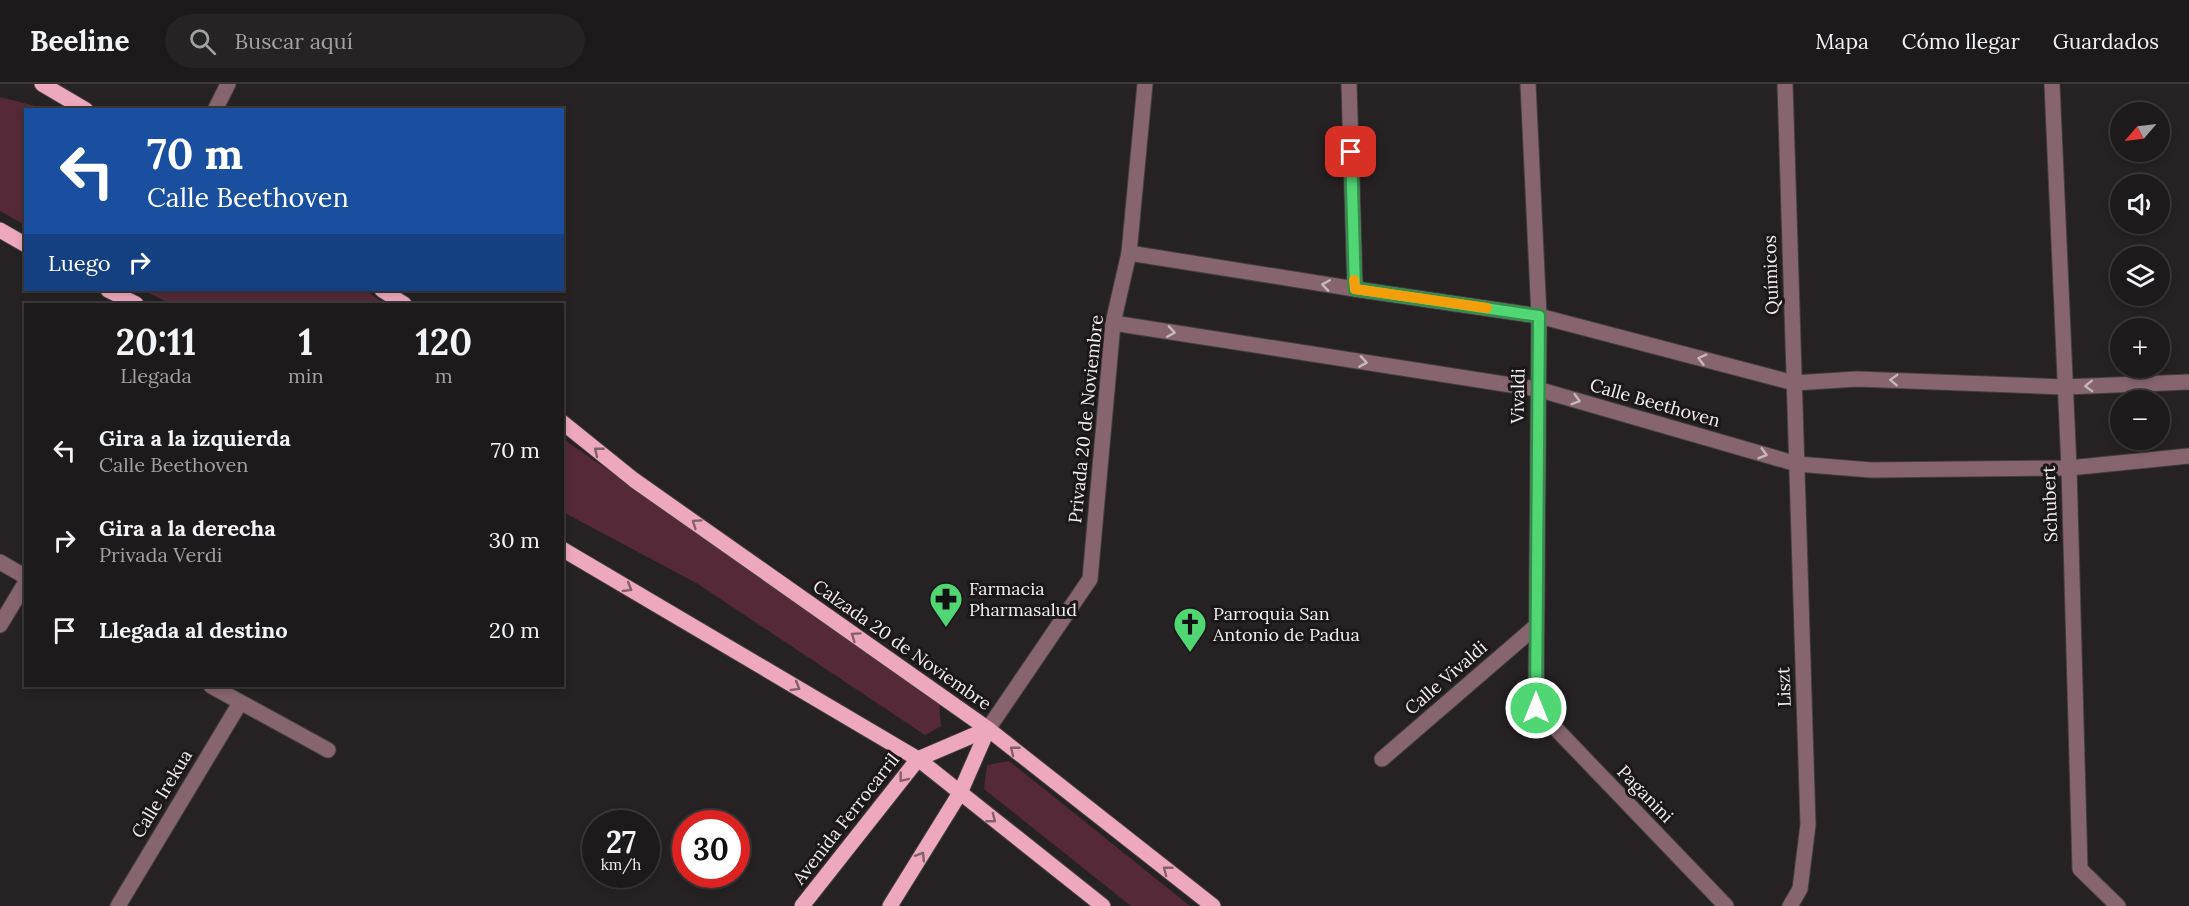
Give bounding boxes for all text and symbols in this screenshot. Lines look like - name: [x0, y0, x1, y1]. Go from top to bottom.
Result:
- search box: [165, 14, 585, 68]
- text: Beeline: [30, 23, 129, 59]
- icon: search: [186, 25, 219, 58]
- text: Buscar aquí: [234, 27, 353, 55]
- text: Mapa: [1815, 28, 1869, 55]
- text: Cómo llegar: [1902, 28, 2020, 55]
- text: Guardados: [2053, 28, 2159, 55]
- north arrow: [2110, 102, 2170, 162]
- map controls: [2110, 102, 2170, 450]
- pin: [1325, 126, 1376, 177]
- text: 70 m: [147, 127, 243, 181]
- icon: left: [48, 132, 126, 210]
- icon: arrive: [1334, 135, 1367, 168]
- button: sound: [2110, 174, 2170, 234]
- text: Calle Beethoven: [147, 180, 349, 214]
- street label: Químicos: [1758, 235, 1783, 315]
- icon: right: [123, 246, 156, 279]
- button: layers: [2110, 246, 2170, 306]
- text: Luego: [48, 249, 111, 277]
- one-way arrow: [1321, 279, 1330, 291]
- street label: Privada 20 de Noviembre: [1063, 313, 1108, 524]
- button: +: [2110, 318, 2170, 378]
- text: 20:11: [116, 319, 196, 365]
- text: 1: [298, 319, 313, 365]
- text: 120: [415, 319, 472, 365]
- one-way arrow: [1166, 325, 1175, 337]
- one-way arrow: [1697, 354, 1708, 366]
- one-way arrow: [1358, 355, 1368, 368]
- text: Llegada: [120, 363, 192, 388]
- text: min: [288, 363, 324, 388]
- text: m: [435, 363, 453, 388]
- street label: Vivaldi: [1506, 368, 1529, 425]
- street label: Calle Beethoven: [1587, 373, 1723, 432]
- one-way arrow: [1889, 374, 1898, 387]
- one-way arrow: [2084, 380, 2093, 392]
- button: −: [2110, 390, 2170, 450]
- one-way arrow: [1571, 393, 1581, 406]
- text: Gira a la izquierda: [99, 424, 291, 452]
- icon: left: [48, 434, 81, 467]
- text: 70 m: [491, 436, 540, 464]
- one-way arrow: [594, 447, 605, 458]
- one-way arrow: [1757, 447, 1768, 459]
- text: Calle Beethoven: [99, 452, 248, 477]
- street label: Schubert: [2037, 465, 2062, 543]
- text: Gira a la derecha: [99, 514, 276, 542]
- one-way arrow: [692, 519, 703, 530]
- icon: right: [48, 524, 81, 557]
- text: 30 m: [489, 526, 540, 554]
- text: Privada Verdi: [99, 542, 222, 567]
- street label: Calzada 20 de Noviembre: [809, 574, 996, 715]
- place label: Farmacia Pharmasalud: [969, 577, 1077, 621]
- one-way arrow: [622, 581, 632, 593]
- pharmacy icon: Farmacia Pharmasalud: [928, 581, 964, 628]
- place label: Parroquia San Antonio de Padua: [1212, 602, 1360, 646]
- church icon: Parroquia San Antonio de Padua: [1172, 606, 1208, 653]
- icon: arrive: [48, 614, 81, 647]
- text: Llegada al destino: [99, 616, 288, 644]
- text: 20 m: [489, 616, 540, 644]
- one-way arrow: [851, 632, 862, 643]
- street label: Calle Vivaldi: [1400, 636, 1492, 720]
- street label: Liszt: [1771, 667, 1796, 707]
- position arrow: [1504, 676, 1568, 740]
- one-way arrow: [790, 680, 800, 692]
- street label: Calle Irekua: [126, 745, 197, 842]
- one-way arrow: [1009, 746, 1020, 757]
- street label: Avenida Ferrocarril: [787, 748, 904, 890]
- street label: Paganini: [1612, 760, 1678, 827]
- one-way arrow: [899, 772, 910, 783]
- speed limit sign: 30: [672, 810, 750, 888]
- one-way arrow: [986, 811, 997, 822]
- text: 27: [606, 823, 636, 861]
- one-way arrow: [913, 852, 925, 862]
- text: km/h: [601, 855, 641, 874]
- one-way arrow: [1163, 866, 1174, 877]

